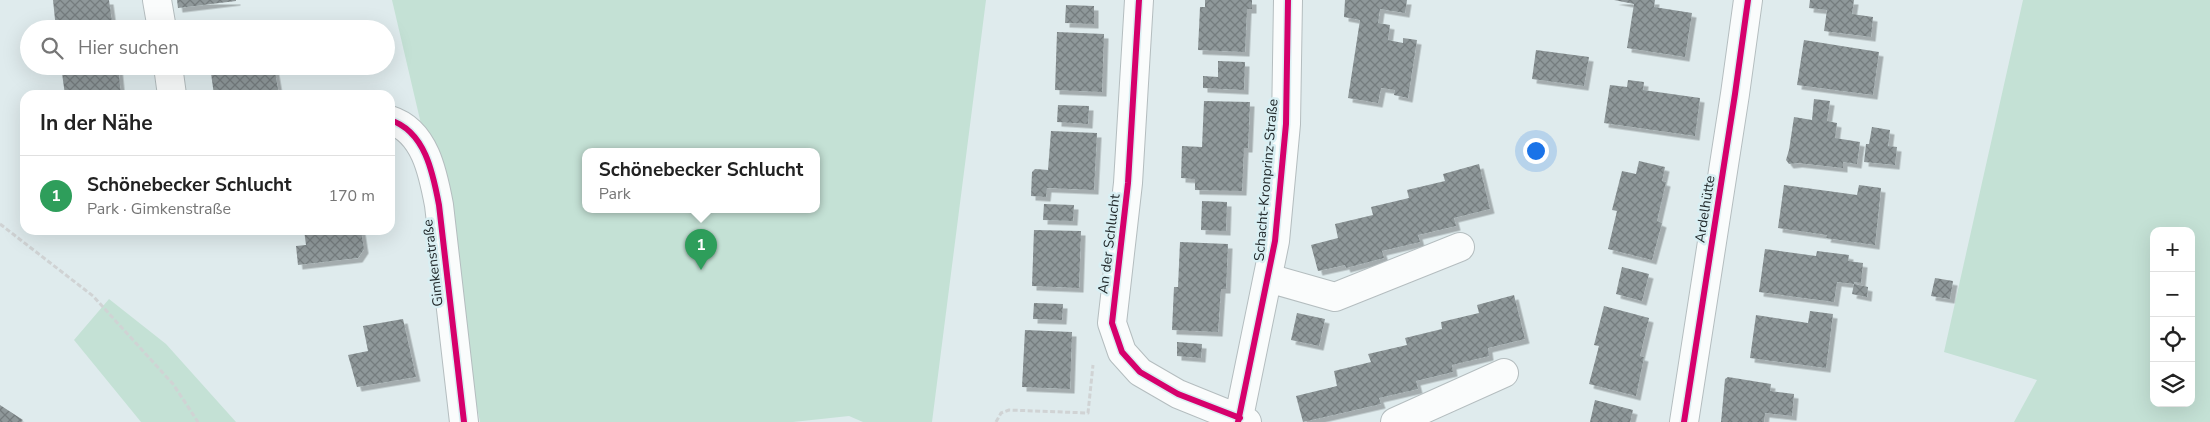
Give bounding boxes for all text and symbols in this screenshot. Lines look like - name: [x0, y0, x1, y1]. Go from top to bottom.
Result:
- search box: [20, 20, 395, 75]
- icon: search: [38, 34, 66, 62]
- text: Hier suchen: [78, 35, 179, 61]
- street label: Schacht-Kronprinz-Straße: [1249, 98, 1283, 262]
- text: In der Nähe: [40, 109, 153, 137]
- your location: [1523, 138, 1549, 164]
- popup: [582, 148, 820, 213]
- text: Schönebecker Schlucht: [599, 157, 803, 183]
- text: Schönebecker Schlucht: [87, 172, 291, 198]
- street label: Ardelhütte: [1690, 174, 1720, 244]
- text: Park: [599, 183, 631, 205]
- text: 1: [51, 185, 61, 207]
- text: 170 m: [328, 185, 375, 207]
- street label: An der Schlucht: [1093, 193, 1125, 295]
- text: Park · Gimkenstraße: [87, 198, 231, 220]
- street label: Gimkenstraße: [418, 218, 448, 308]
- map controls: [2150, 227, 2195, 407]
- button: +: [2150, 227, 2195, 272]
- pin: 1: [685, 229, 717, 270]
- button: −: [2150, 272, 2195, 317]
- button: locate: [2150, 317, 2195, 362]
- button: layers: [2150, 362, 2195, 407]

